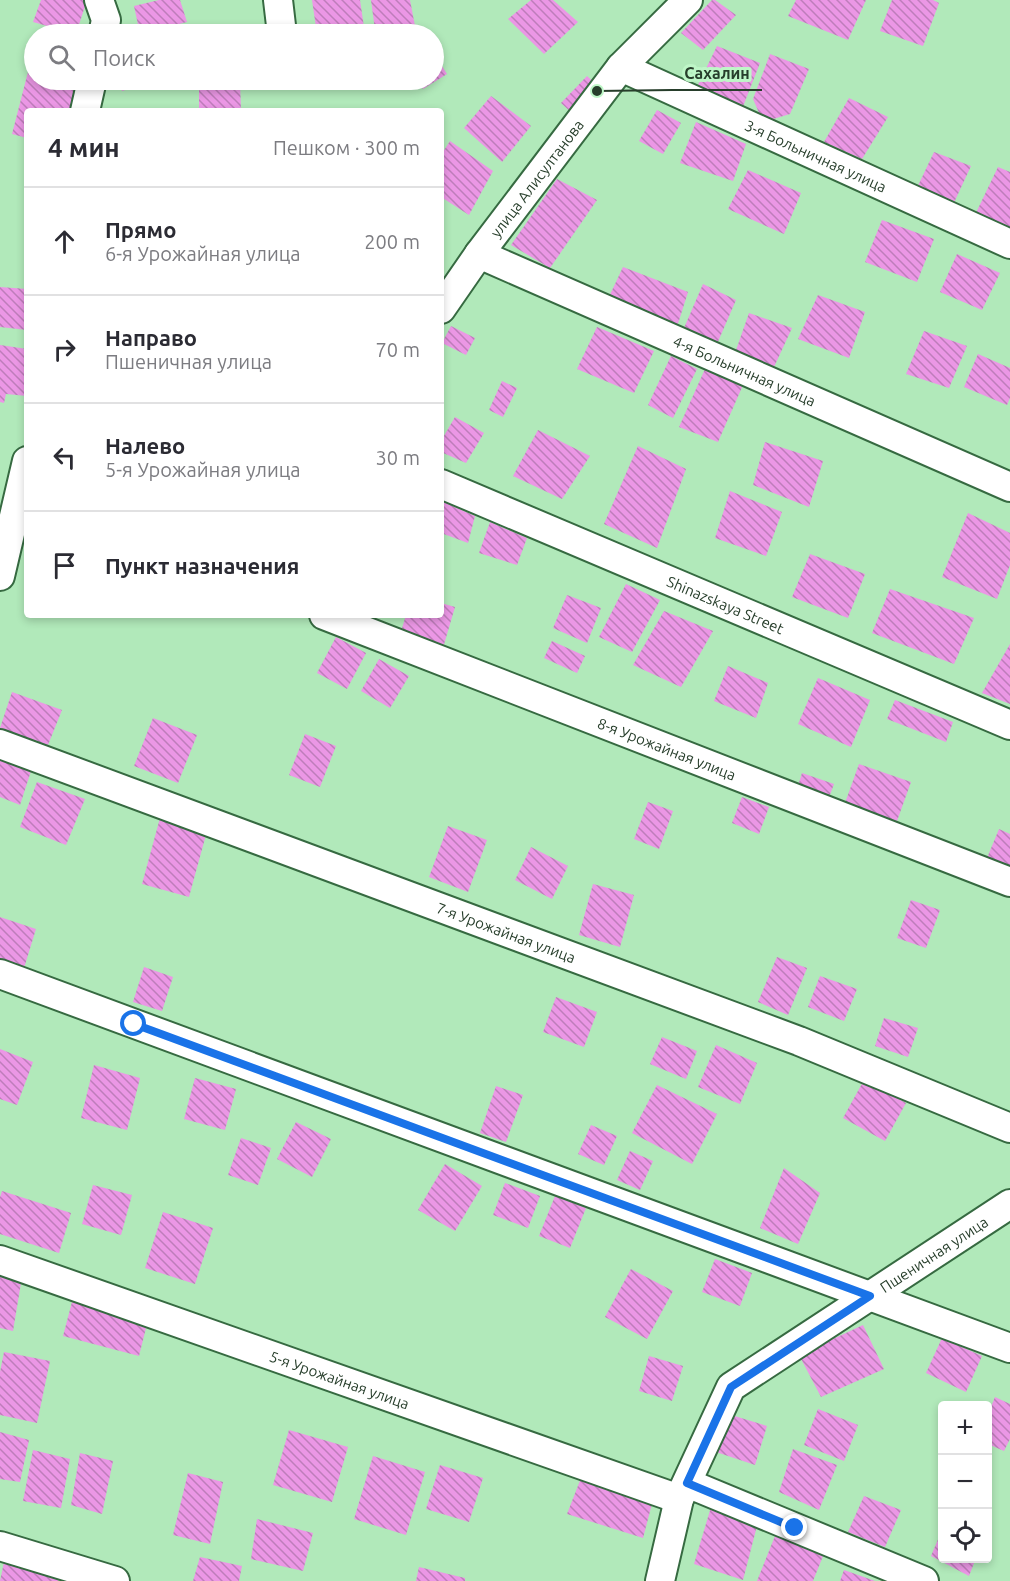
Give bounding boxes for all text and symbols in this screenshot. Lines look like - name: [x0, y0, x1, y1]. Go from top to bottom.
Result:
- search box: [24, 24, 444, 90]
- icon: search: [45, 41, 78, 74]
- text: Поиск: [93, 45, 156, 70]
- callout: Сахалин: [672, 56, 762, 90]
- text: Сахалин: [684, 64, 750, 82]
- street label: улица Алисултанова: [486, 116, 587, 240]
- street label: 3-я Больничная улица: [742, 116, 889, 195]
- text: 4 мин: [48, 133, 120, 162]
- text: Пешком · 300 m: [273, 136, 420, 159]
- text: Прямо: [105, 217, 176, 242]
- icon: ahead: [48, 225, 81, 258]
- text: 200 m: [364, 230, 420, 253]
- text: 6-я Урожайная улица: [105, 242, 301, 265]
- text: Направо: [105, 325, 197, 350]
- street label: 4-я Больничная улица: [671, 332, 818, 409]
- icon: right: [48, 333, 81, 366]
- text: 70 m: [376, 338, 420, 361]
- text: Пшеничная улица: [105, 350, 272, 373]
- text: Налево: [105, 433, 185, 458]
- icon: left: [48, 441, 81, 474]
- text: 30 m: [376, 446, 420, 469]
- text: 5-я Урожайная улица: [105, 458, 301, 481]
- icon: arrive: [48, 549, 81, 582]
- text: Пункт назначения: [105, 553, 299, 578]
- street label: Shinazskaya Street: [664, 572, 787, 637]
- street label: 8-я Урожайная улица: [595, 714, 738, 783]
- street label: 7-я Урожайная улица: [434, 899, 578, 966]
- route start: [120, 1010, 146, 1036]
- street label: Пшеничная улица: [877, 1213, 991, 1296]
- street label: 5-я Урожайная улица: [267, 1347, 412, 1412]
- map controls: [938, 1401, 992, 1563]
- button: +: [938, 1401, 992, 1455]
- button: −: [938, 1455, 992, 1509]
- button: locate: [938, 1509, 992, 1563]
- route end: [781, 1514, 807, 1540]

